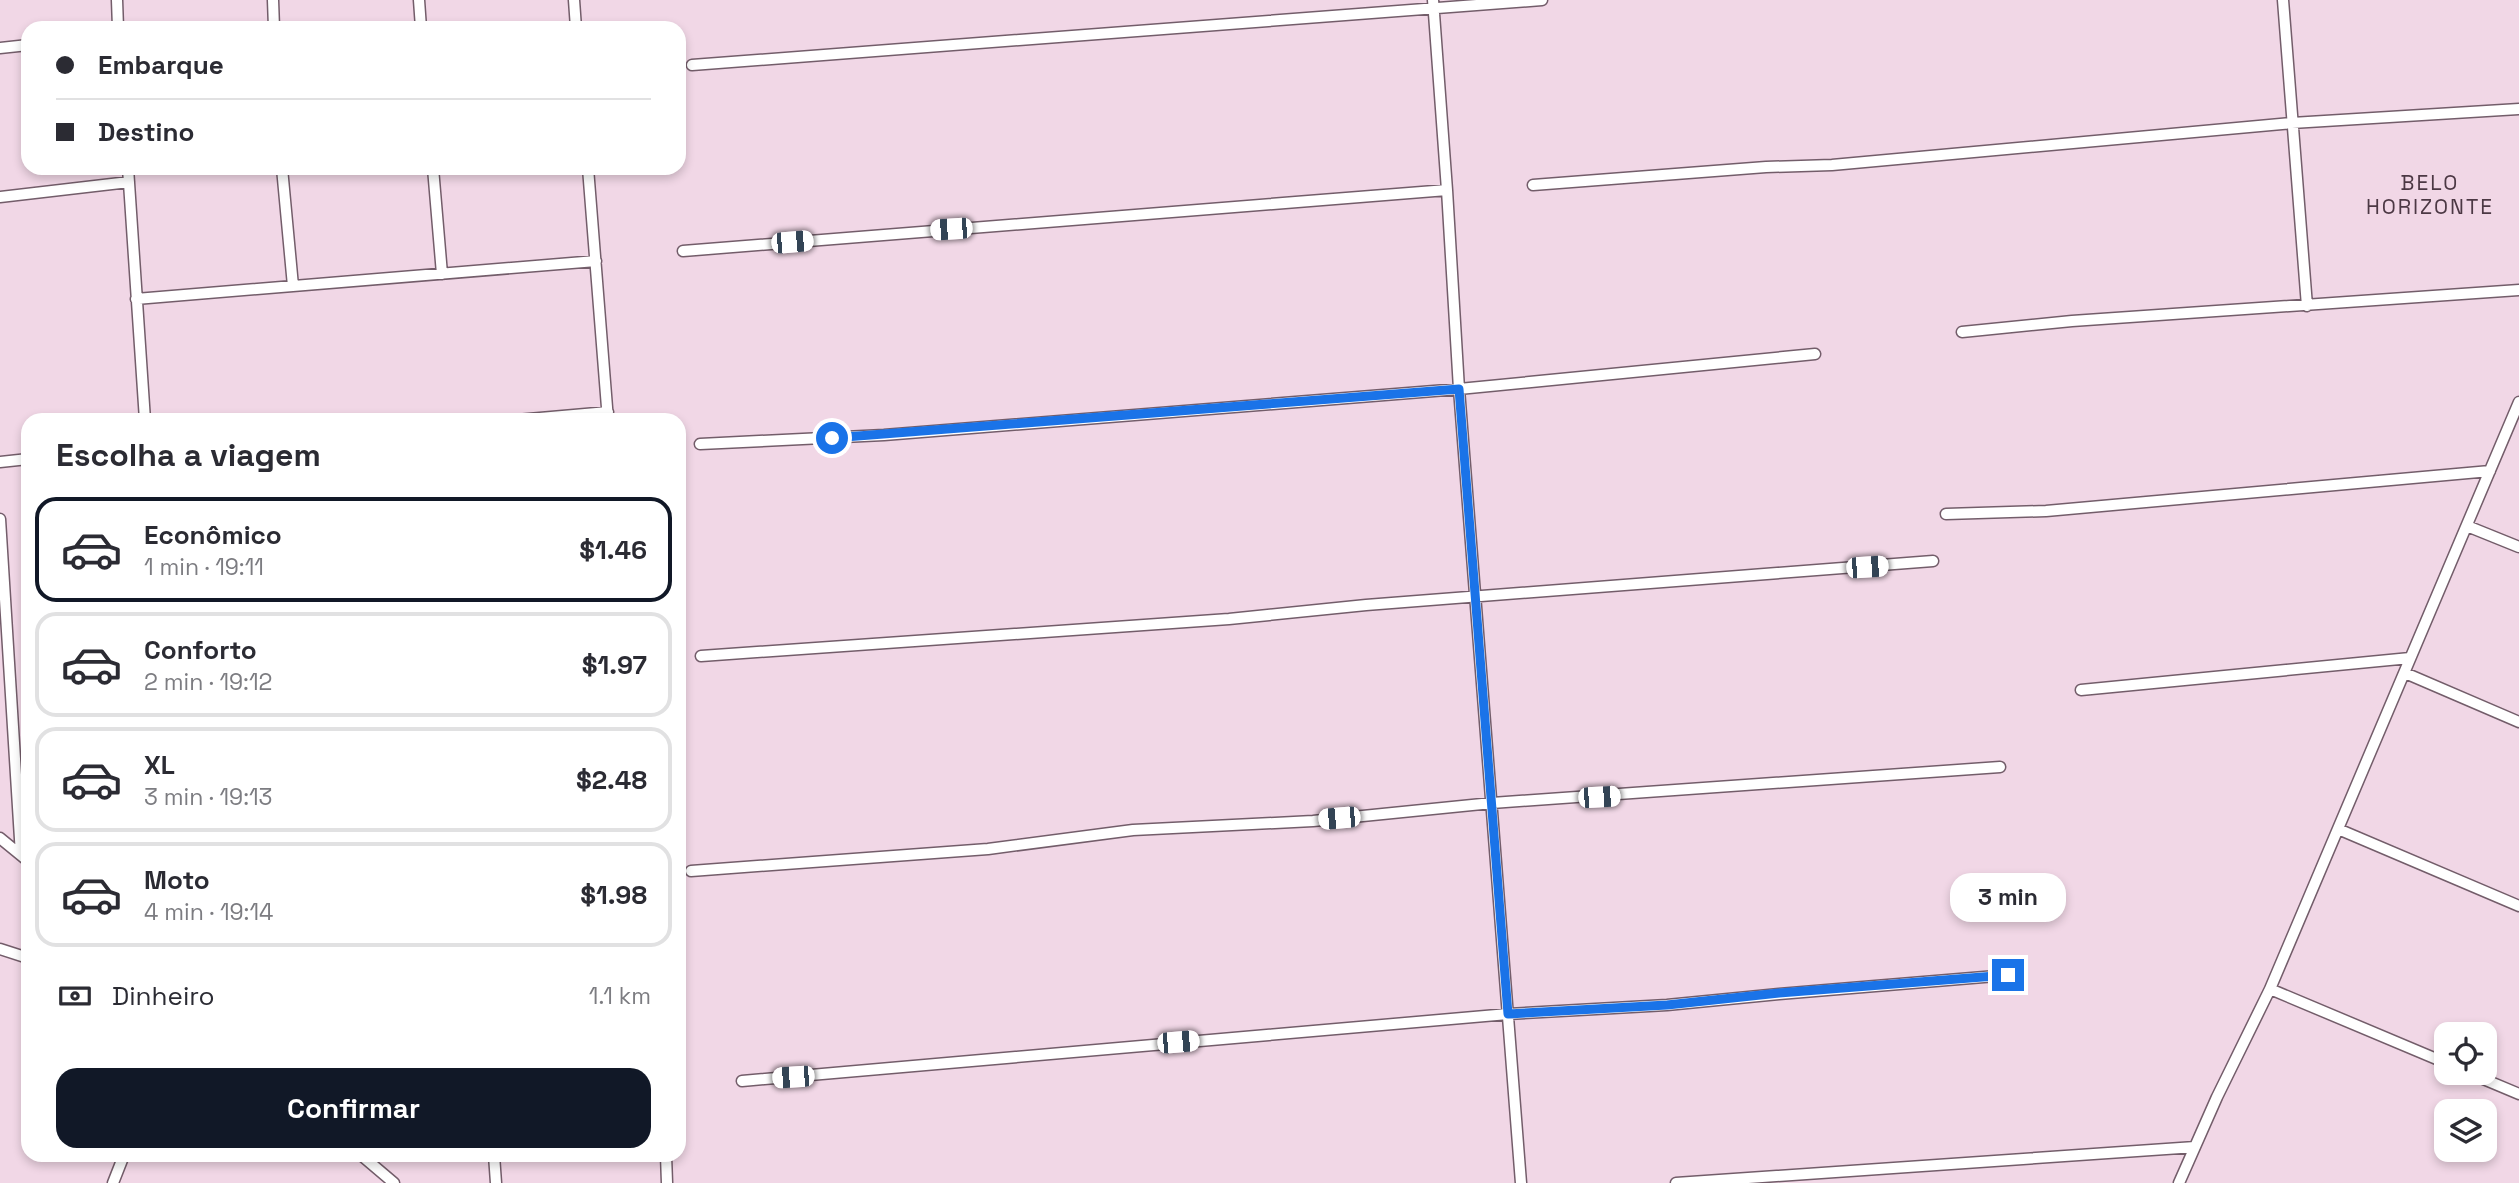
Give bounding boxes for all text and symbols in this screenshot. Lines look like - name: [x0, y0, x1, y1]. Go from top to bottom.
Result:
- text: Embarque: [98, 48, 224, 82]
- text: Destino: [98, 115, 194, 149]
- district label: BELO HORIZONTE: [2366, 169, 2494, 220]
- car: [930, 217, 973, 241]
- car: [771, 230, 814, 254]
- route start: [816, 422, 848, 454]
- text: Escolha a viagem: [56, 435, 321, 475]
- icon: car: [60, 518, 123, 581]
- text: Econômico: [144, 518, 282, 552]
- text: $1.46: [579, 533, 647, 567]
- text: 1 min · 19:11: [144, 552, 264, 582]
- car: [1846, 555, 1889, 579]
- icon: car: [60, 633, 123, 696]
- text: Conforto: [144, 633, 257, 667]
- text: $1.97: [582, 648, 647, 682]
- text: 2 min · 19:12: [144, 667, 272, 697]
- icon: car: [60, 748, 123, 811]
- text: XL: [144, 748, 175, 782]
- text: $2.48: [576, 763, 647, 797]
- text: 3 min · 19:13: [144, 782, 272, 812]
- car: [1578, 785, 1621, 809]
- car: [1318, 806, 1361, 830]
- icon: car: [60, 863, 123, 926]
- text: Moto: [144, 863, 210, 897]
- callout: 3 min: [1950, 874, 2066, 922]
- text: $1.98: [580, 878, 647, 912]
- text: 3 min: [1978, 882, 2038, 912]
- text: 4 min · 19:14: [144, 897, 273, 927]
- route end: [1992, 959, 2024, 991]
- icon: cash: [56, 977, 94, 1015]
- text: Dinheiro: [112, 979, 215, 1013]
- text: 1.1 km: [589, 981, 651, 1011]
- map controls: [2434, 1022, 2497, 1162]
- button: locate: [2434, 1022, 2497, 1085]
- car: [1157, 1030, 1200, 1054]
- car: [772, 1065, 815, 1089]
- button: Confirmar: [56, 1068, 651, 1148]
- button: layers: [2434, 1099, 2497, 1162]

